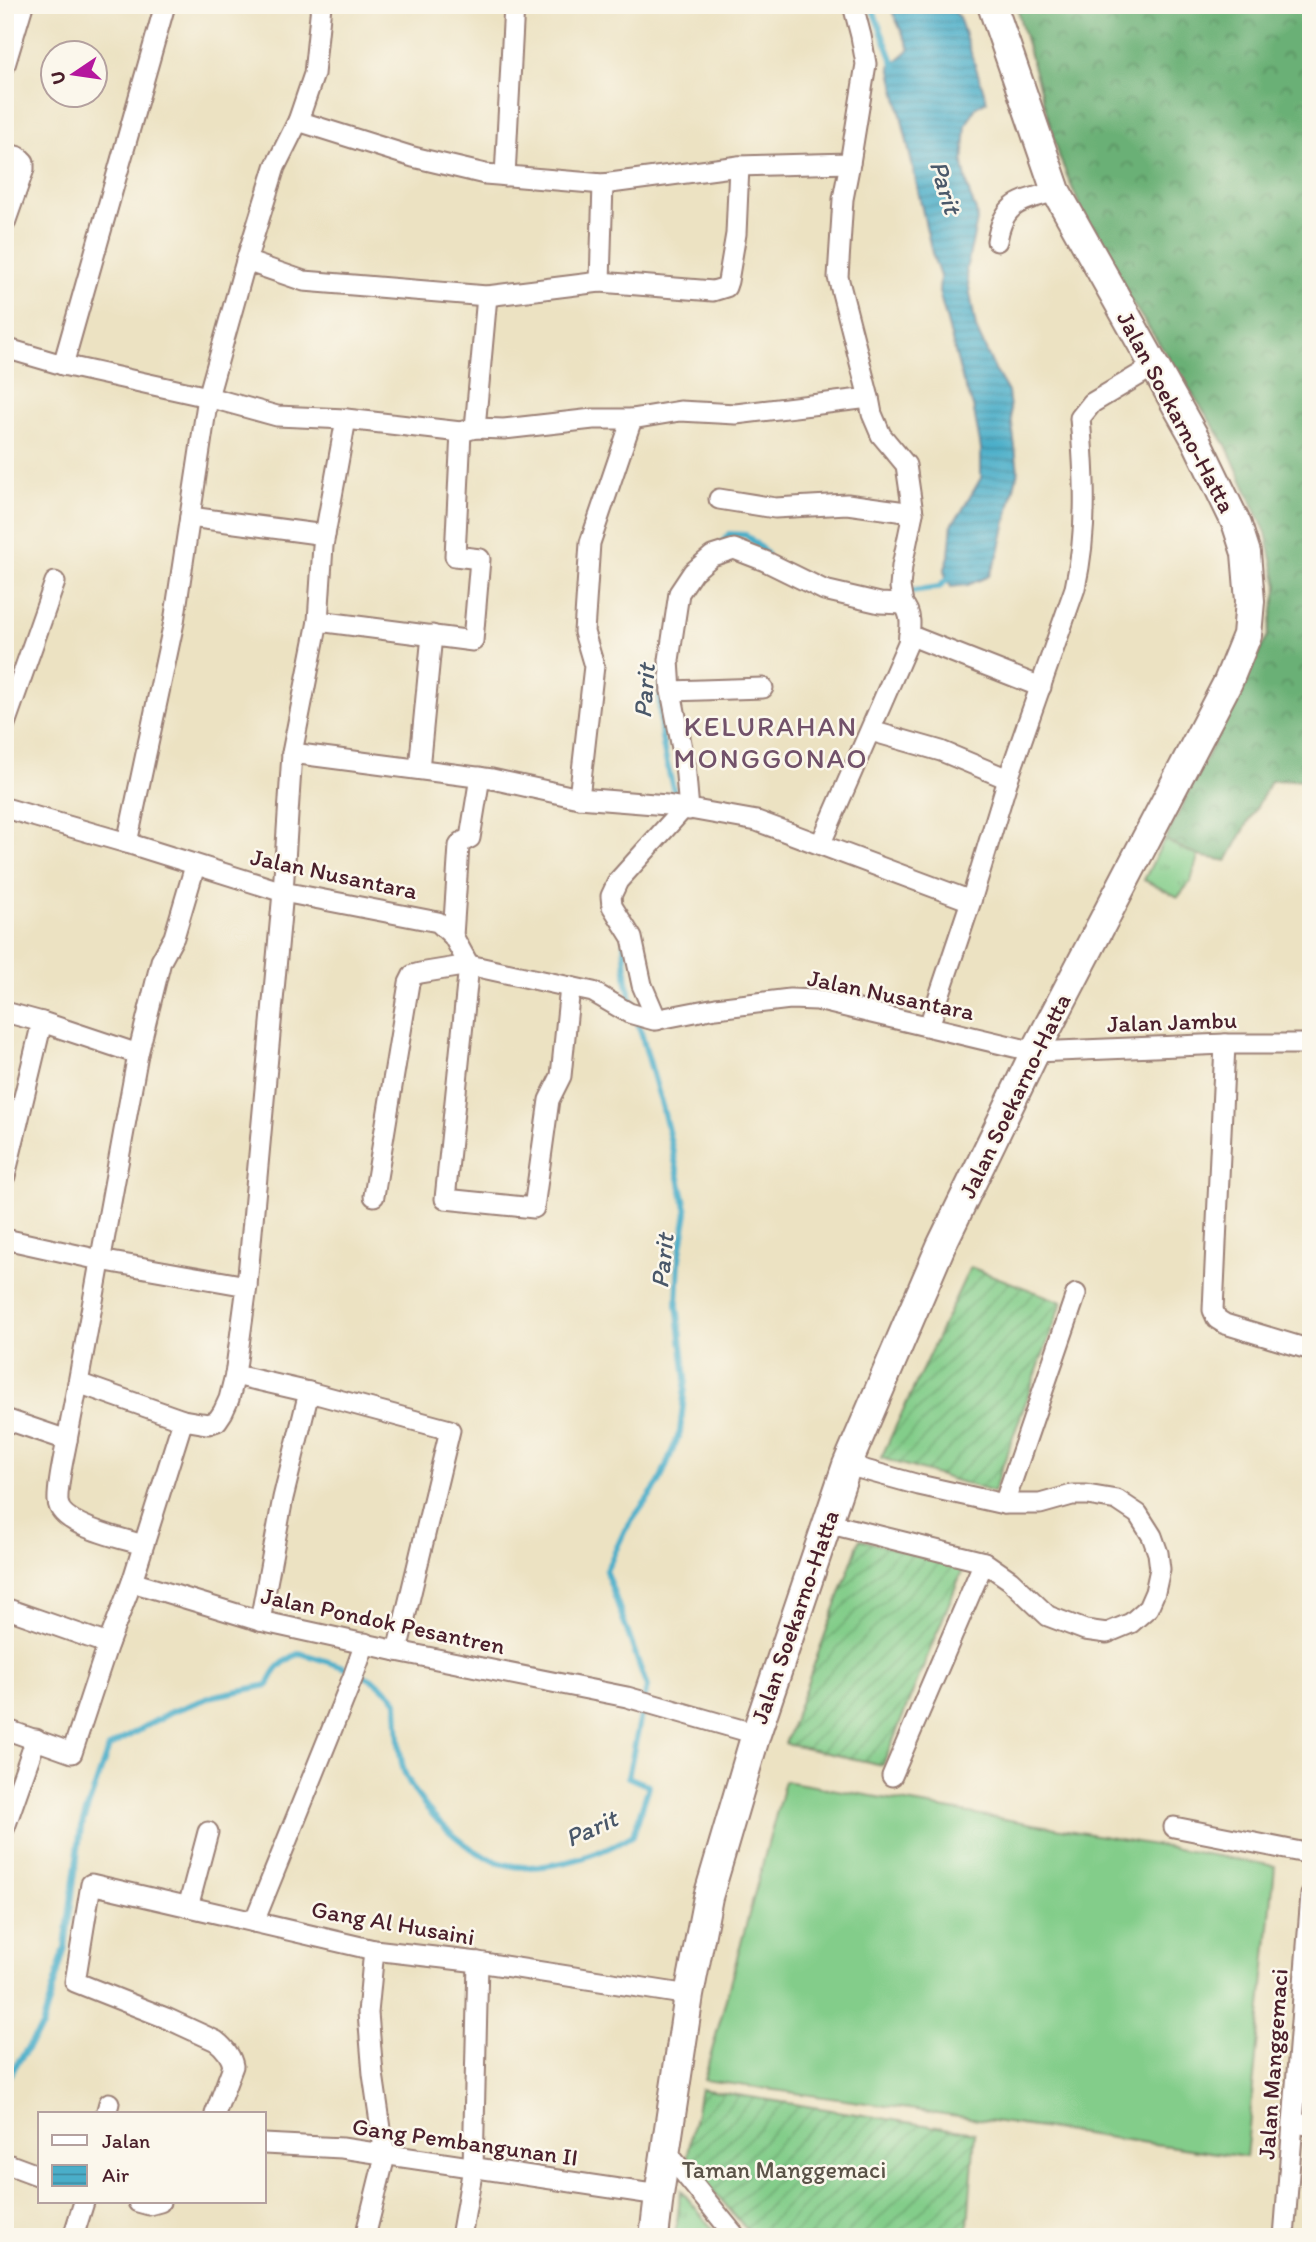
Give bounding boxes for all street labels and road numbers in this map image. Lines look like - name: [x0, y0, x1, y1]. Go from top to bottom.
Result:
- street label: Jalan Soekarno-Hatta: [1111, 306, 1242, 518]
- street label: Jalan Nusantara: [248, 842, 421, 905]
- street label: Jalan Nusantara: [805, 963, 978, 1026]
- street label: Jalan Soekarno-Hatta: [952, 989, 1077, 1203]
- street label: Jalan Jambu: [1107, 1005, 1237, 1038]
- street label: Jalan Soekarno-Hatta: [744, 1506, 845, 1727]
- street label: Jalan Pondok Pesantren: [258, 1580, 508, 1661]
- street label: Gang Al Husaini: [309, 1894, 477, 1951]
- street label: Jalan Manggemaci: [1251, 1968, 1294, 2160]
- street label: Gang Pembangunan II: [350, 2111, 580, 2172]

